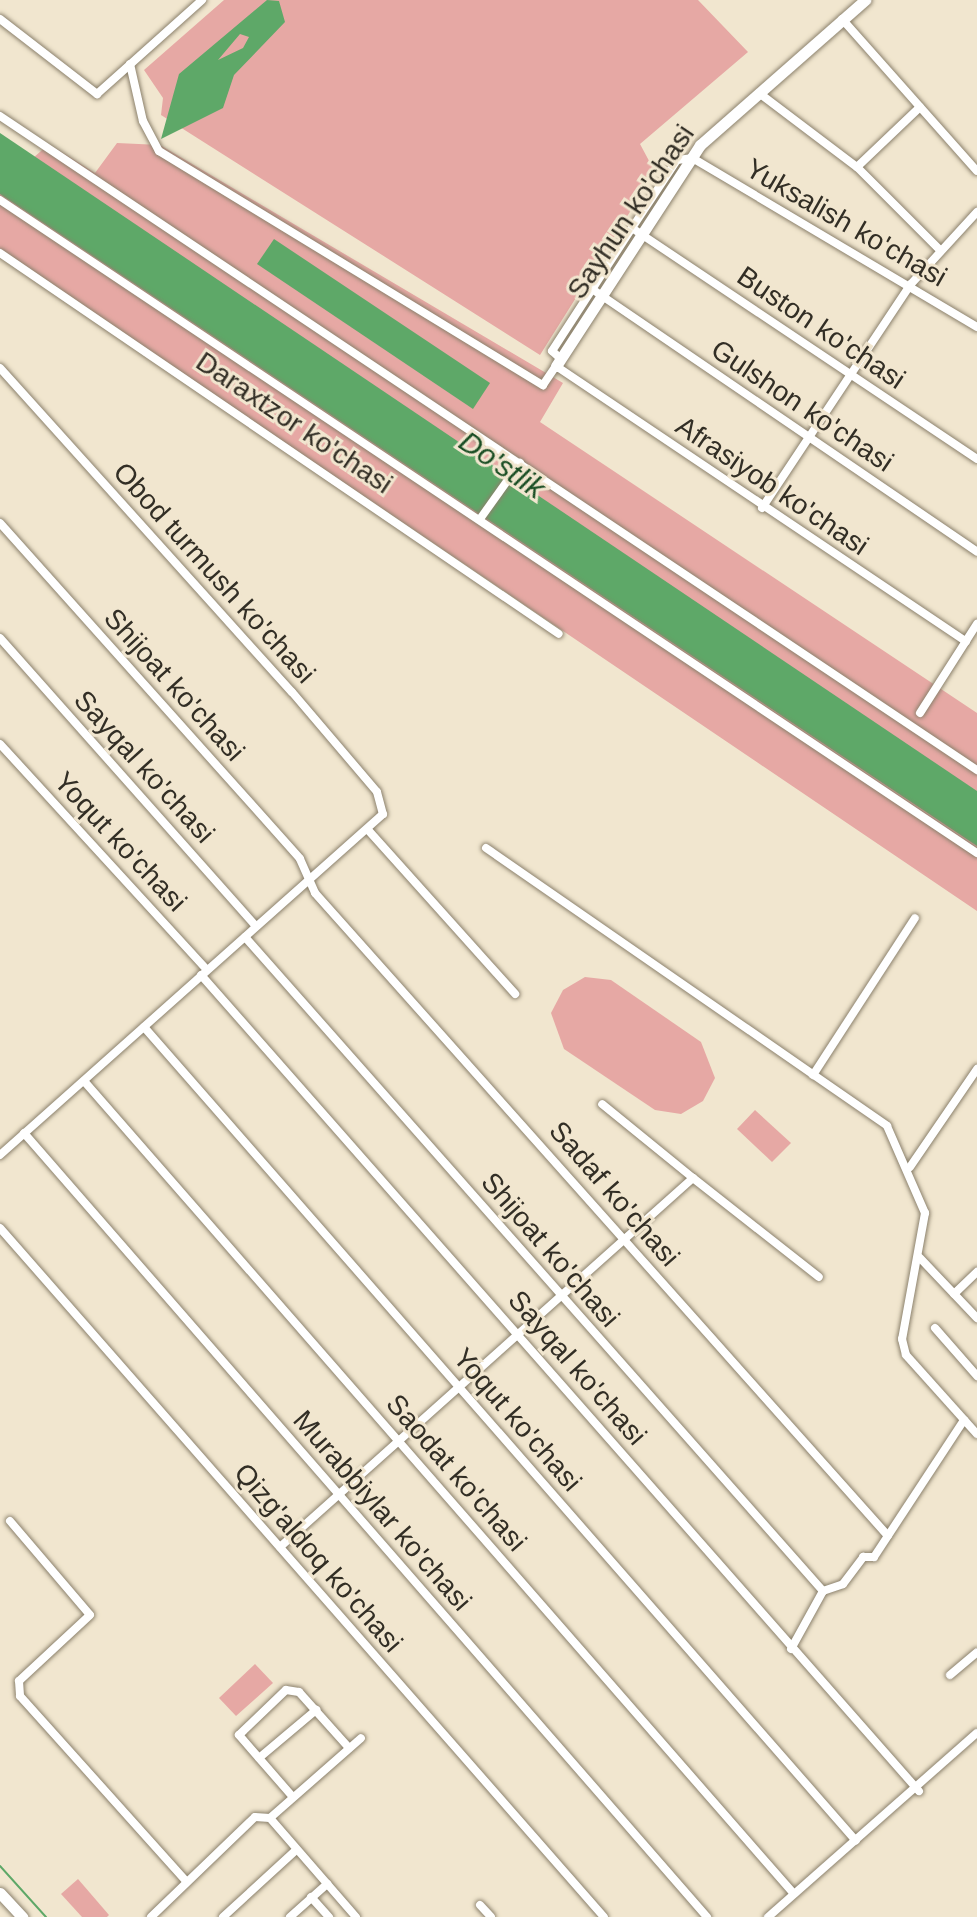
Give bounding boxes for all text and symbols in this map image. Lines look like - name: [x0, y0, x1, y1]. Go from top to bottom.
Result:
- street label: Sayhun ko'chasi: [560, 118, 702, 306]
- street label: Yuksalish ko'chasi: [740, 152, 952, 294]
- street label: Buston ko'chasi: [731, 259, 911, 397]
- street label: Gulshon ko'chasi: [705, 333, 899, 479]
- street label: Daraxtzor ko'chasi: [190, 345, 398, 501]
- street label: Afrasiyob ko'chasi: [669, 409, 875, 563]
- water label: Do'stlik: [452, 423, 552, 507]
- street label: Obod turmush ko'chasi: [106, 456, 322, 690]
- street label: Shijoat ko'chasi: [97, 602, 251, 768]
- street label: Sayqal ko'chasi: [67, 684, 221, 850]
- street label: Yoqut ko'chasi: [47, 765, 193, 919]
- street label: Sadaf ko'chasi: [542, 1115, 686, 1273]
- street label: Shijoat ko'chasi: [474, 1166, 626, 1334]
- street label: Sayqal ko'chasi: [501, 1284, 653, 1452]
- street label: Yoqut ko'chasi: [446, 1342, 588, 1498]
- street label: Saodat ko'chasi: [379, 1388, 533, 1558]
- street label: Murabbiylar ko'chasi: [286, 1404, 478, 1618]
- street label: Qizg'aldoq ko'chasi: [227, 1457, 409, 1659]

